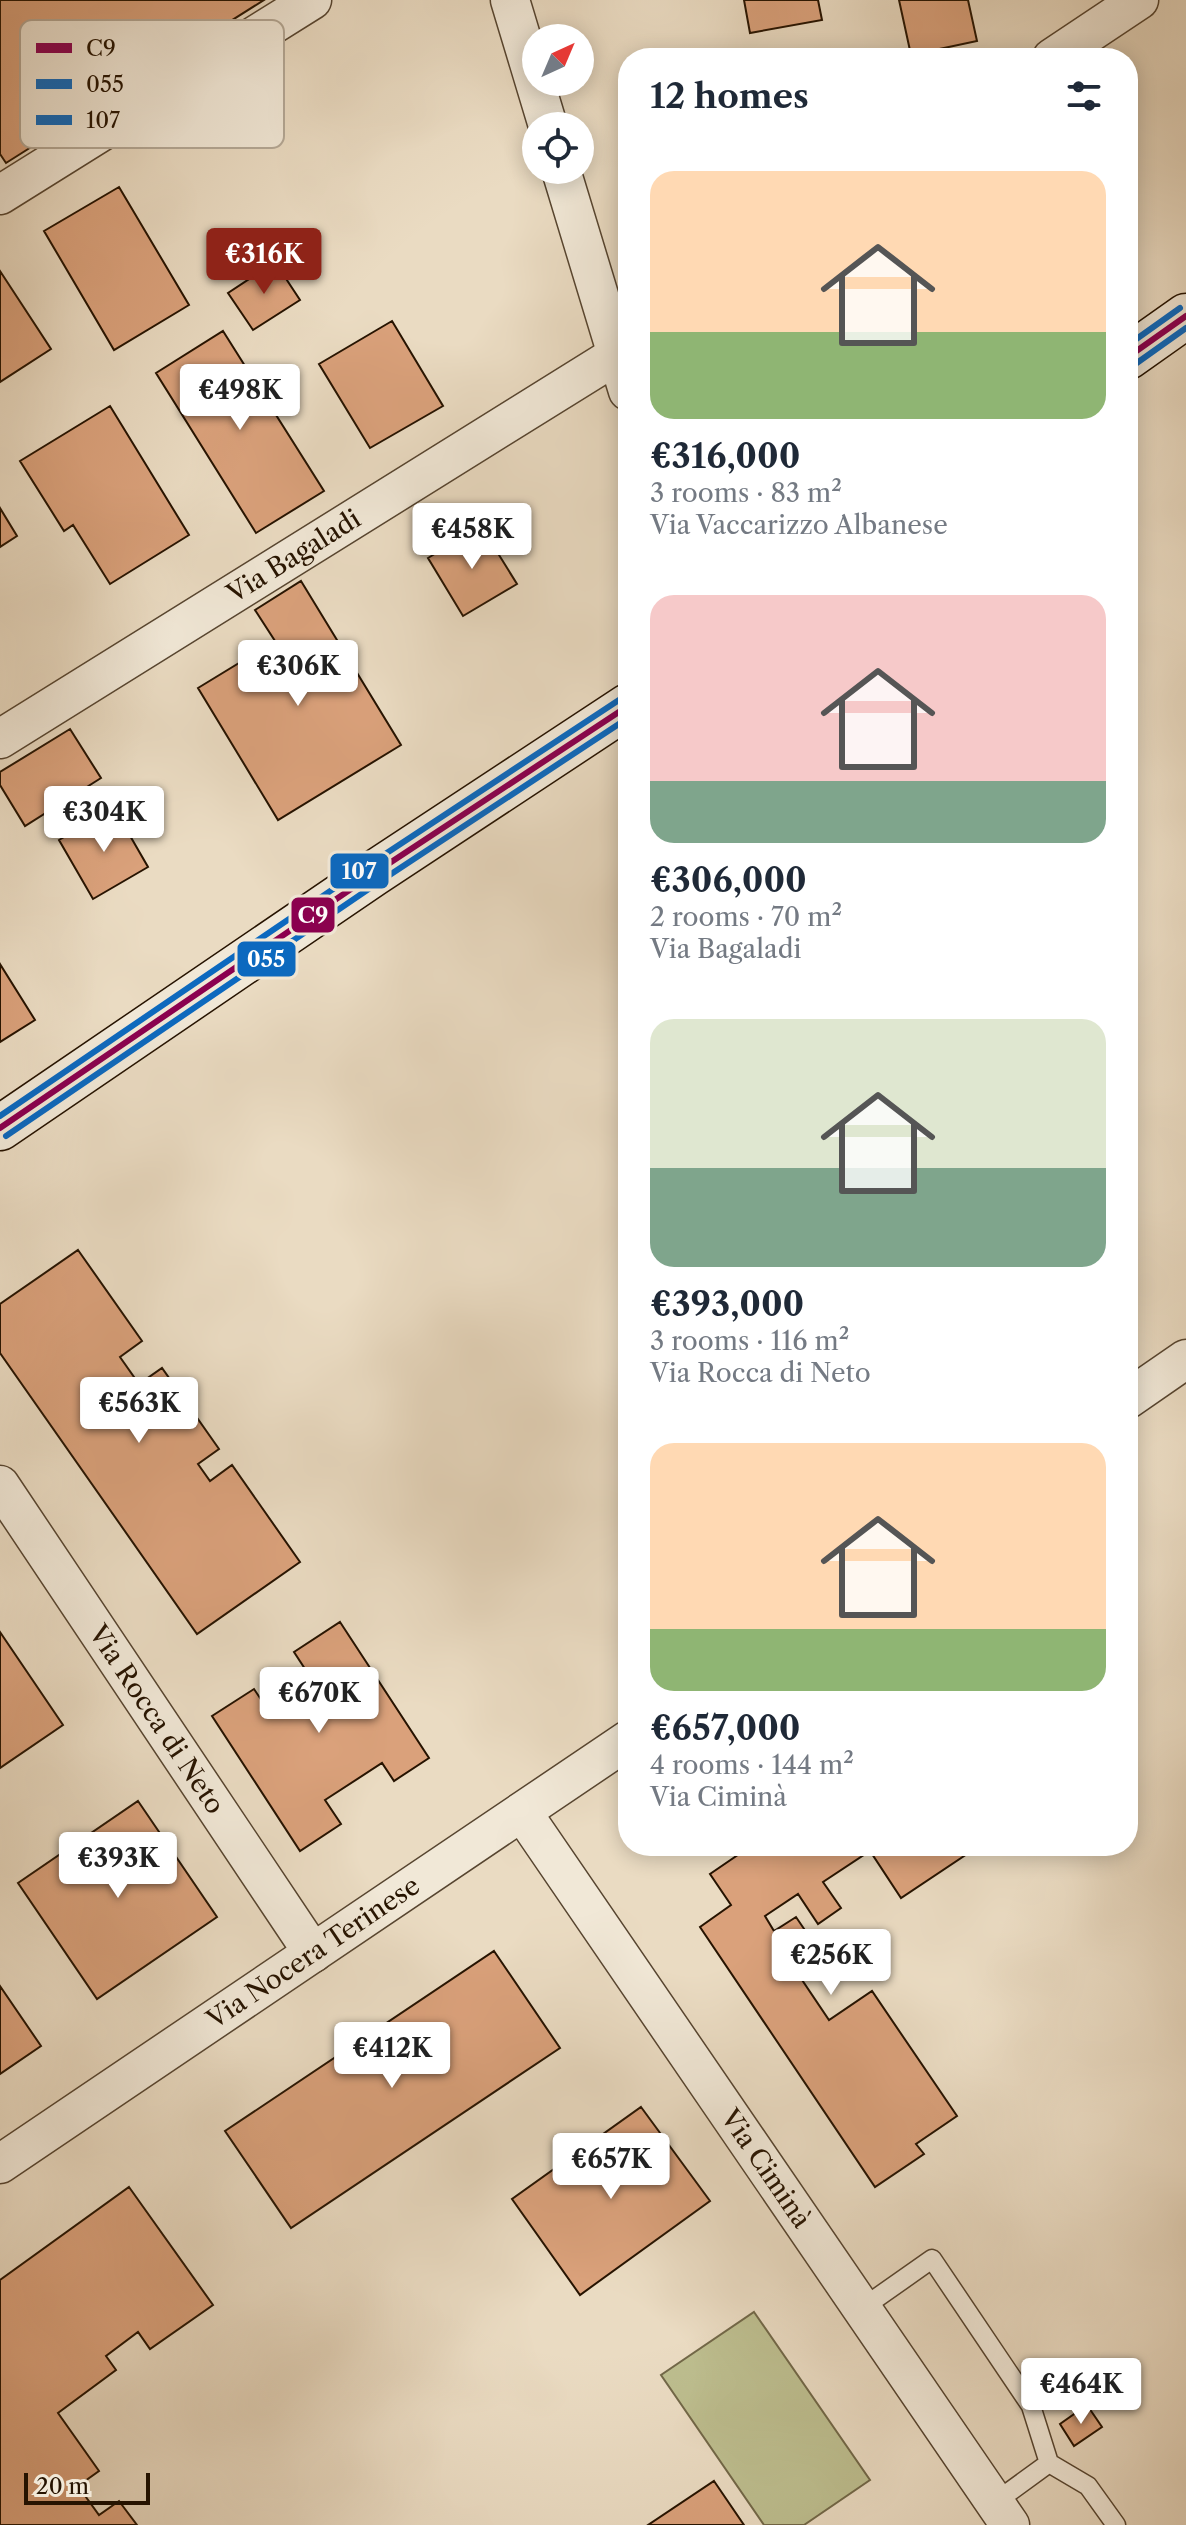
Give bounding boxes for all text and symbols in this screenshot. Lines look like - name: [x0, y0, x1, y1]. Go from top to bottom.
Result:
- legend: [20, 20, 284, 148]
- north arrow: [522, 24, 594, 96]
- map controls: [522, 24, 594, 184]
- text: C9: [86, 35, 116, 62]
- text: 055: [86, 71, 124, 98]
- icon: filters: [1062, 74, 1106, 118]
- text: 12 homes: [650, 75, 809, 117]
- text: 107: [86, 107, 120, 134]
- button: locate: [522, 112, 594, 184]
- icon: home: [806, 223, 950, 367]
- pin: €316K: [208, 228, 320, 296]
- text: €316K: [224, 238, 304, 270]
- pin: €498K: [184, 364, 296, 432]
- text: €498K: [198, 374, 282, 406]
- text: €316,000: [650, 435, 800, 477]
- text: 3 rooms · 83 m²: [650, 477, 842, 509]
- street label: Via Bagaladi: [220, 502, 367, 610]
- pin: €458K: [416, 503, 528, 571]
- text: Via Vaccarizzo Albanese: [650, 509, 948, 541]
- text: €458K: [430, 513, 514, 545]
- pin: €306K: [242, 640, 354, 708]
- icon: home: [806, 647, 950, 791]
- text: €306K: [256, 650, 340, 682]
- pin: €304K: [48, 786, 160, 854]
- text: €304K: [62, 796, 146, 828]
- line badge: 107: [329, 852, 390, 890]
- text: 107: [341, 858, 377, 885]
- text: €306,000: [650, 859, 807, 901]
- line badge: C9: [290, 896, 336, 934]
- text: 2 rooms · 70 m²: [650, 901, 842, 933]
- text: C9: [298, 902, 328, 929]
- text: Via Bagaladi: [650, 933, 801, 965]
- line badge: 055: [236, 940, 297, 978]
- text: 055: [247, 946, 285, 973]
- icon: home: [806, 1071, 950, 1215]
- text: €393,000: [650, 1283, 804, 1325]
- text: 3 rooms · 116 m²: [650, 1325, 849, 1357]
- text: Via Rocca di Neto: [650, 1357, 871, 1389]
- pin: €563K: [83, 1377, 195, 1445]
- text: €563K: [98, 1387, 180, 1419]
- icon: home: [806, 1495, 950, 1639]
- street label: Via Rocca di Neto: [82, 1618, 231, 1820]
- pin: €670K: [263, 1667, 375, 1735]
- text: €670K: [278, 1677, 360, 1709]
- text: €657,000: [650, 1707, 800, 1749]
- text: 4 rooms · 144 m²: [650, 1749, 854, 1781]
- text: Via Ciminà: [650, 1781, 787, 1813]
- pin: €393K: [62, 1832, 174, 1900]
- text: €393K: [77, 1842, 159, 1874]
- street label: Via Nocera Terinese: [200, 1869, 426, 2036]
- pin: €256K: [775, 1929, 887, 1997]
- text: €256K: [790, 1939, 872, 1971]
- pin: €412K: [336, 2022, 448, 2090]
- text: €412K: [352, 2032, 432, 2064]
- street label: Via Ciminà: [714, 2102, 818, 2234]
- pin: €657K: [555, 2133, 667, 2201]
- text: €657K: [571, 2143, 651, 2175]
- pin: €464K: [1025, 2358, 1137, 2426]
- text: €464K: [1039, 2368, 1123, 2400]
- scale bar: [24, 2469, 150, 2505]
- text: 20 m: [36, 2473, 89, 2500]

